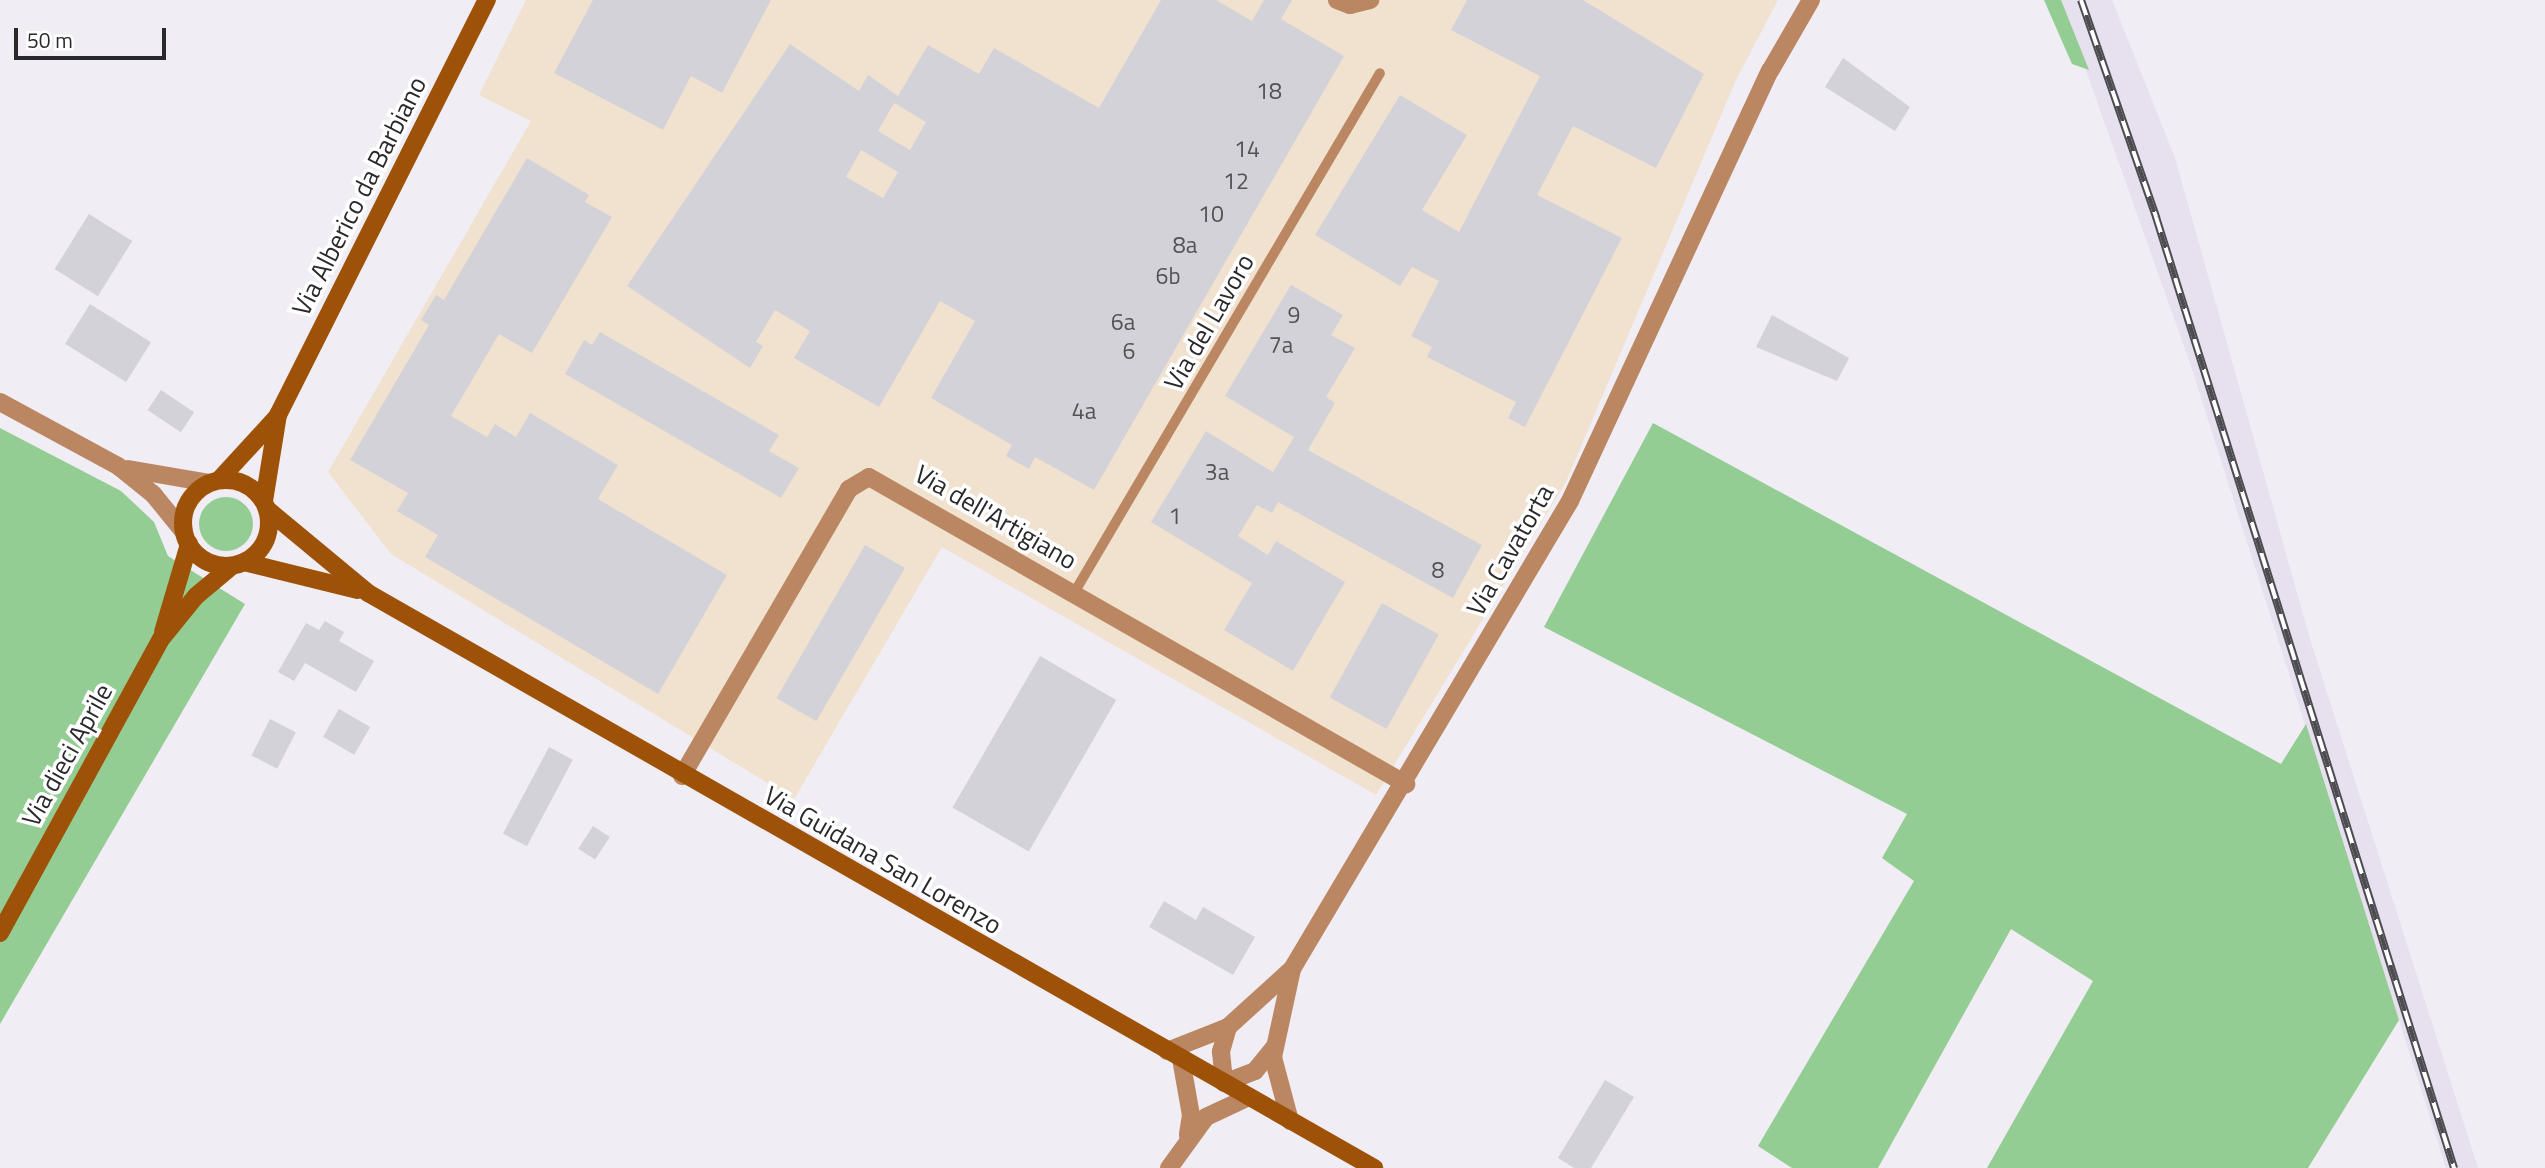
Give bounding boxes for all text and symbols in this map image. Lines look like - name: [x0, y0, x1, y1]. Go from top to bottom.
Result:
- scale bar: [18, 14, 170, 58]
- text: 50 m: [27, 24, 73, 56]
- street label: Via Alberico da Barbiano: [285, 71, 433, 321]
- house number: 18: [1256, 77, 1282, 105]
- house number: 14: [1234, 135, 1260, 163]
- house number: 12: [1223, 167, 1249, 195]
- house number: 10: [1198, 200, 1224, 228]
- house number: 8a: [1173, 231, 1197, 259]
- street label: Via del Lavoro: [1157, 248, 1261, 396]
- house number: 6b: [1156, 262, 1180, 290]
- house number: 9: [1288, 301, 1300, 329]
- house number: 6a: [1111, 308, 1135, 336]
- house number: 7a: [1269, 331, 1293, 359]
- house number: 6: [1123, 337, 1135, 365]
- house number: 4a: [1072, 397, 1096, 425]
- street label: Via dell'Artigiano: [909, 458, 1083, 576]
- house number: 3a: [1205, 458, 1229, 486]
- street label: Via Cavatorta: [1460, 479, 1560, 621]
- house number: 1: [1169, 502, 1181, 530]
- house number: 8: [1432, 556, 1444, 584]
- street label: Via dieci Aprile: [15, 678, 119, 832]
- street label: Via Guidana San Lorenzo: [759, 779, 1007, 941]

